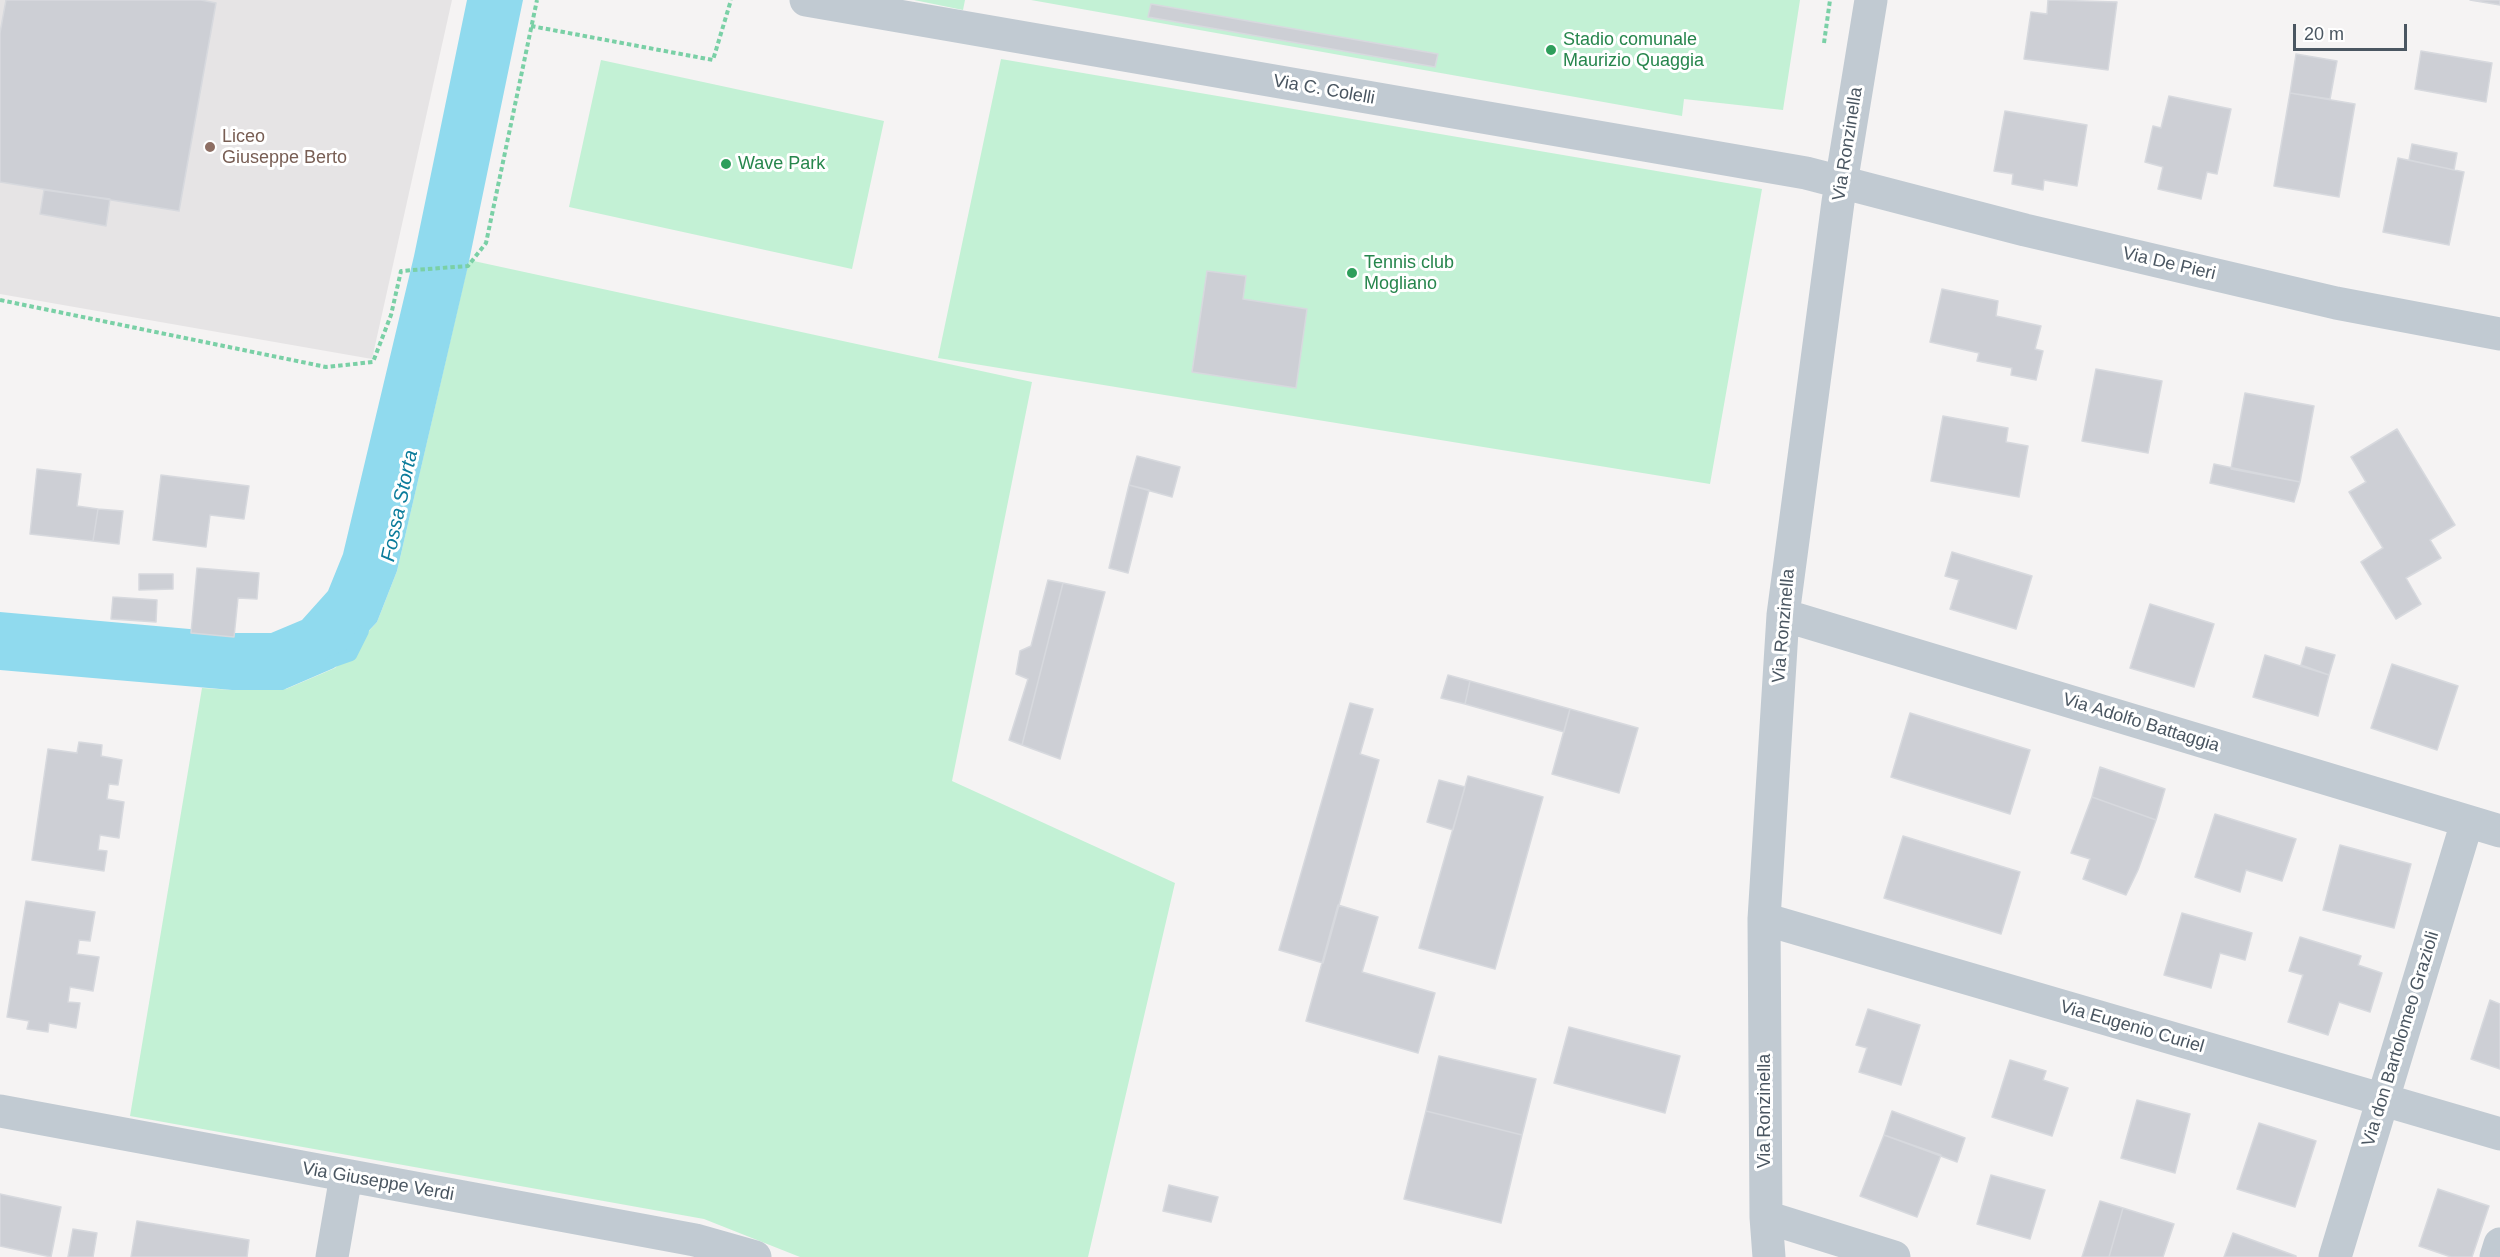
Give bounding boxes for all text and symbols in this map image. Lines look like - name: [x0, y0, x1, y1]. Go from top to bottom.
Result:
- scale bar: [2296, 12, 2410, 50]
- text: 20 m: [2304, 24, 2344, 44]
- place label: Stadio comunale Maurizio Quaggia: [1563, 29, 1704, 72]
- marker: Stadio comunale Maurizio Quaggia: [1544, 43, 1558, 57]
- street label: Via C. Colelli: [1272, 70, 1376, 110]
- street label: Via Ronzinella: [1828, 86, 1868, 202]
- place label: Liceo Giuseppe Berto: [222, 126, 347, 168]
- marker: Liceo Giuseppe Berto: [203, 140, 217, 154]
- place label: Wave Park: [738, 153, 825, 175]
- marker: Wave Park: [719, 157, 733, 171]
- street label: Via De Pieri: [2120, 243, 2218, 285]
- place label: Tennis club Mogliano: [1364, 252, 1454, 294]
- marker: Tennis club Mogliano: [1345, 266, 1359, 280]
- water label: Fossa Storta: [376, 448, 424, 564]
- street label: Via Ronzinella: [1768, 568, 1800, 684]
- street label: Via Adolfo Battaggia: [2060, 689, 2222, 757]
- street label: Via don Bartolomeo Grazioli: [2358, 929, 2444, 1149]
- street label: Via Eugenio Curiel: [2058, 996, 2206, 1058]
- street label: Via Ronzinella: [1754, 1054, 1776, 1168]
- street label: Via Giuseppe Verdi: [300, 1158, 456, 1206]

